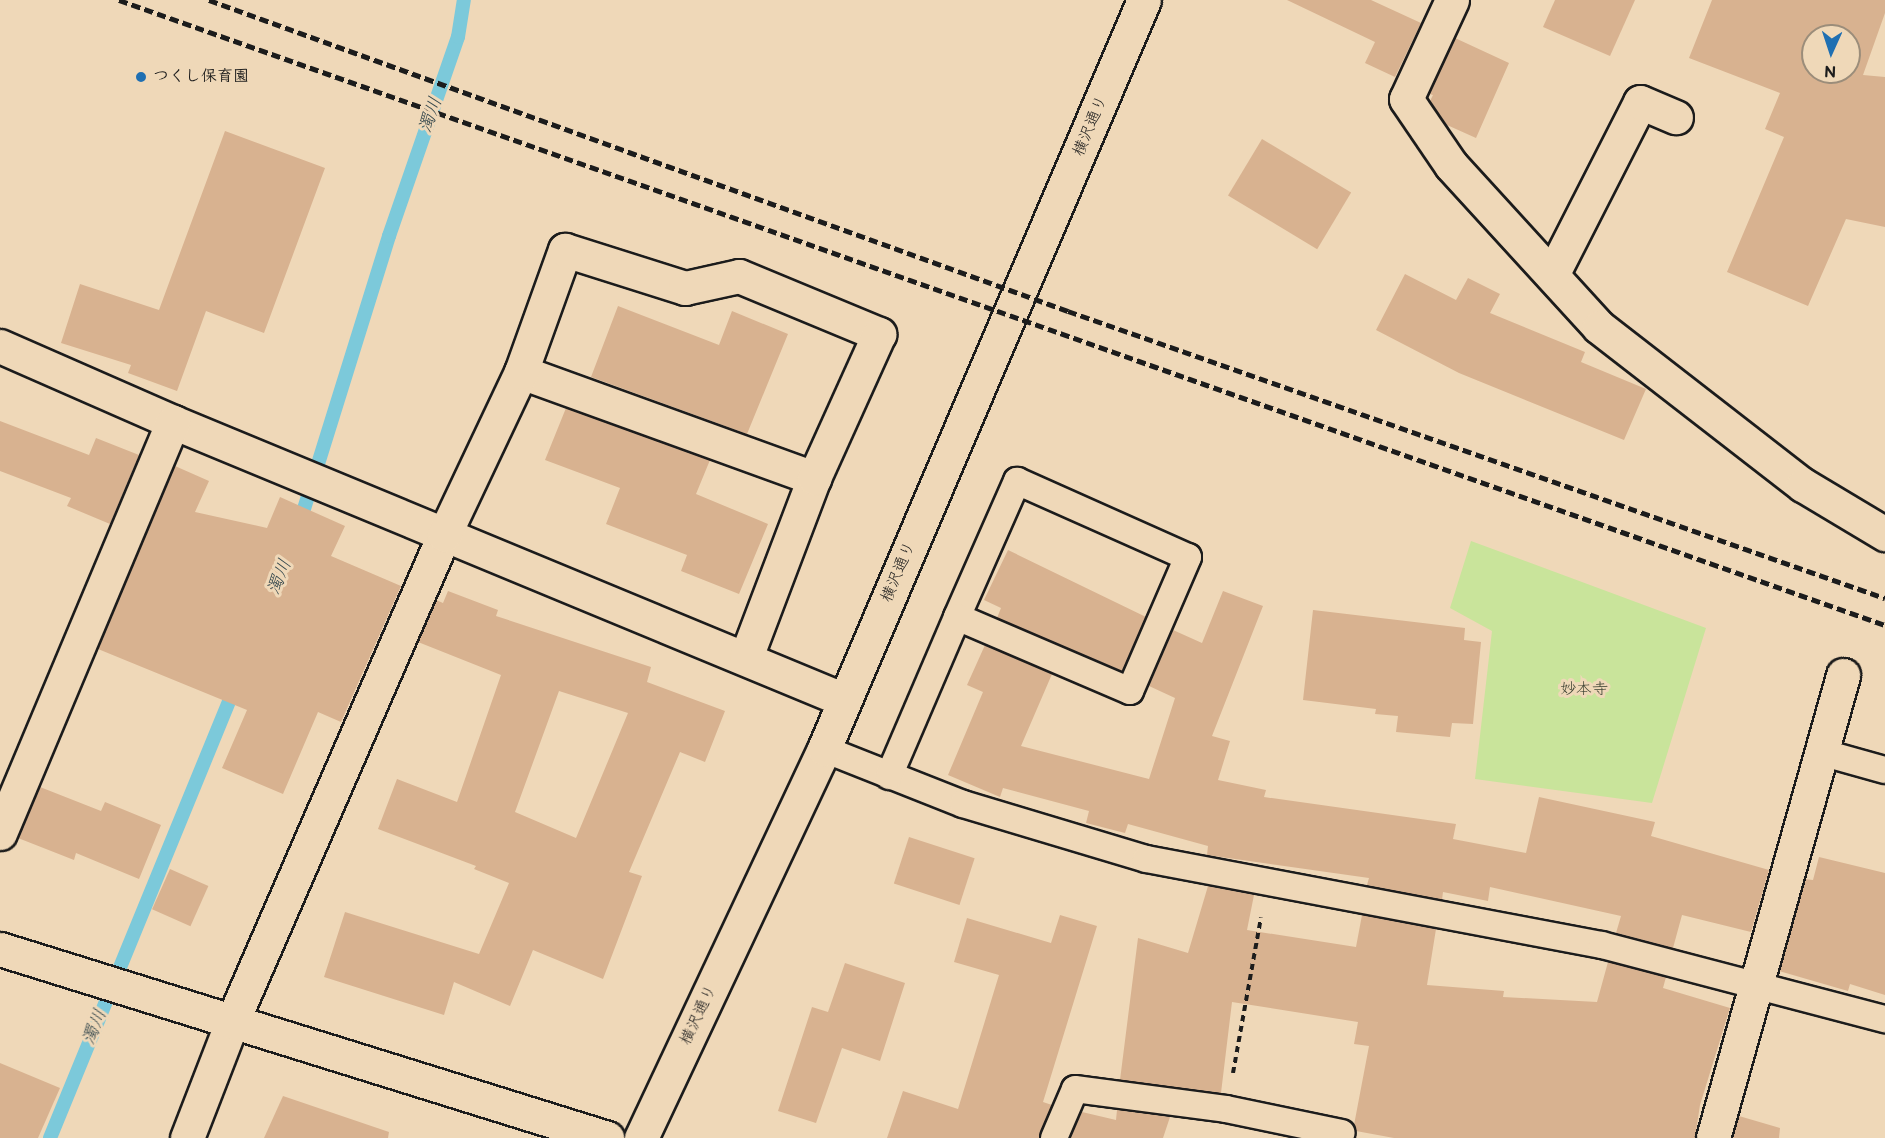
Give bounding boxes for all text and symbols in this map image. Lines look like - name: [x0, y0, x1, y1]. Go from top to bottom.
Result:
- north arrow: [1801, 24, 1861, 84]
- text: N: [1824, 61, 1837, 80]
- place label: つくし保育園: [153, 67, 249, 87]
- marker: つくし保育園: [134, 70, 148, 84]
- street label: 横沢通り: [1070, 93, 1112, 159]
- water label: 濁川: [415, 94, 447, 136]
- street label: 横沢通り: [878, 539, 920, 605]
- water label: 濁川: [263, 556, 297, 598]
- park label: 妙本寺: [1560, 680, 1608, 700]
- street label: 横沢通り: [677, 982, 721, 1048]
- water label: 濁川: [78, 1006, 112, 1048]

